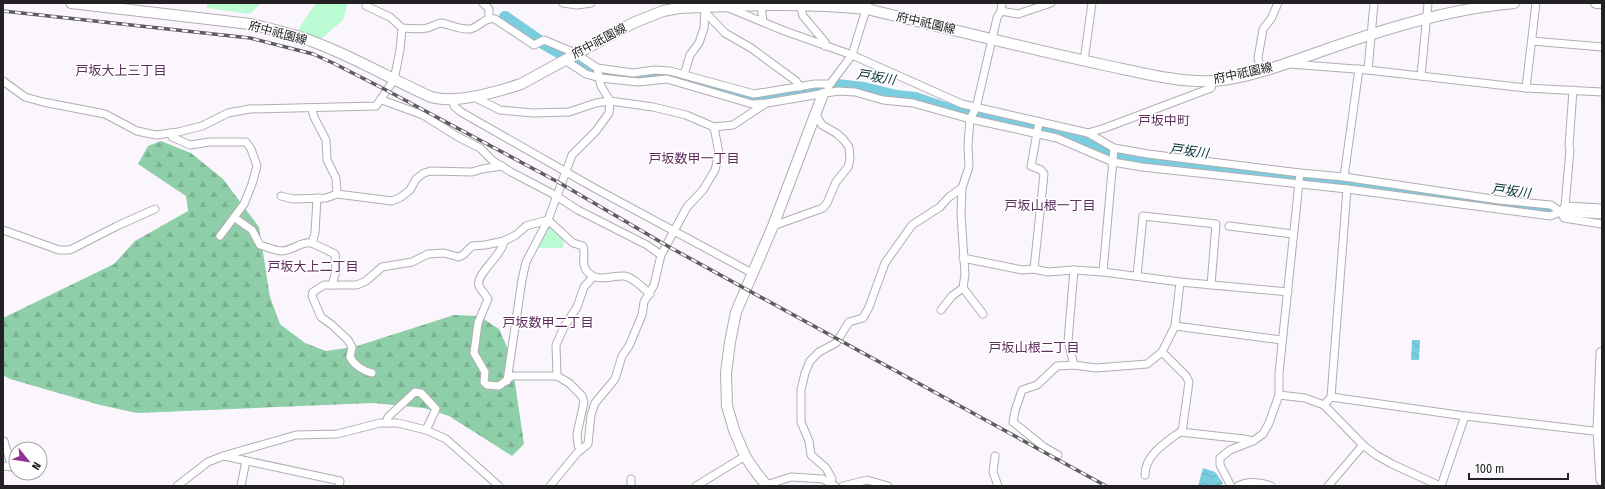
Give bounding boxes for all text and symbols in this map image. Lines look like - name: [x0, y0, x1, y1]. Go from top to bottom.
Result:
- street label: 府中祇園線: [895, 9, 957, 37]
- street label: 府中祇園線: [247, 18, 309, 48]
- street label: 府中祇園線: [569, 21, 629, 61]
- street label: 府中祇園線: [1212, 60, 1274, 86]
- district label: 戸坂大上三丁目: [75, 63, 167, 78]
- water label: 戸坂川: [856, 67, 898, 88]
- district label: 戸坂中町: [1138, 113, 1190, 128]
- water label: 戸坂川: [1169, 141, 1211, 161]
- district label: 戸坂数甲一丁目: [648, 151, 740, 166]
- water label: 戸坂川: [1491, 181, 1533, 201]
- district label: 戸坂山根一丁目: [1004, 198, 1096, 213]
- district label: 戸坂大上二丁目: [267, 259, 359, 274]
- district label: 戸坂数甲二丁目: [502, 315, 594, 330]
- district label: 戸坂山根二丁目: [988, 340, 1080, 355]
- north arrow: [8, 441, 48, 481]
- scale bar: [1469, 455, 1568, 481]
- text: N: [29, 460, 44, 472]
- text: 100 m: [1475, 462, 1504, 476]

